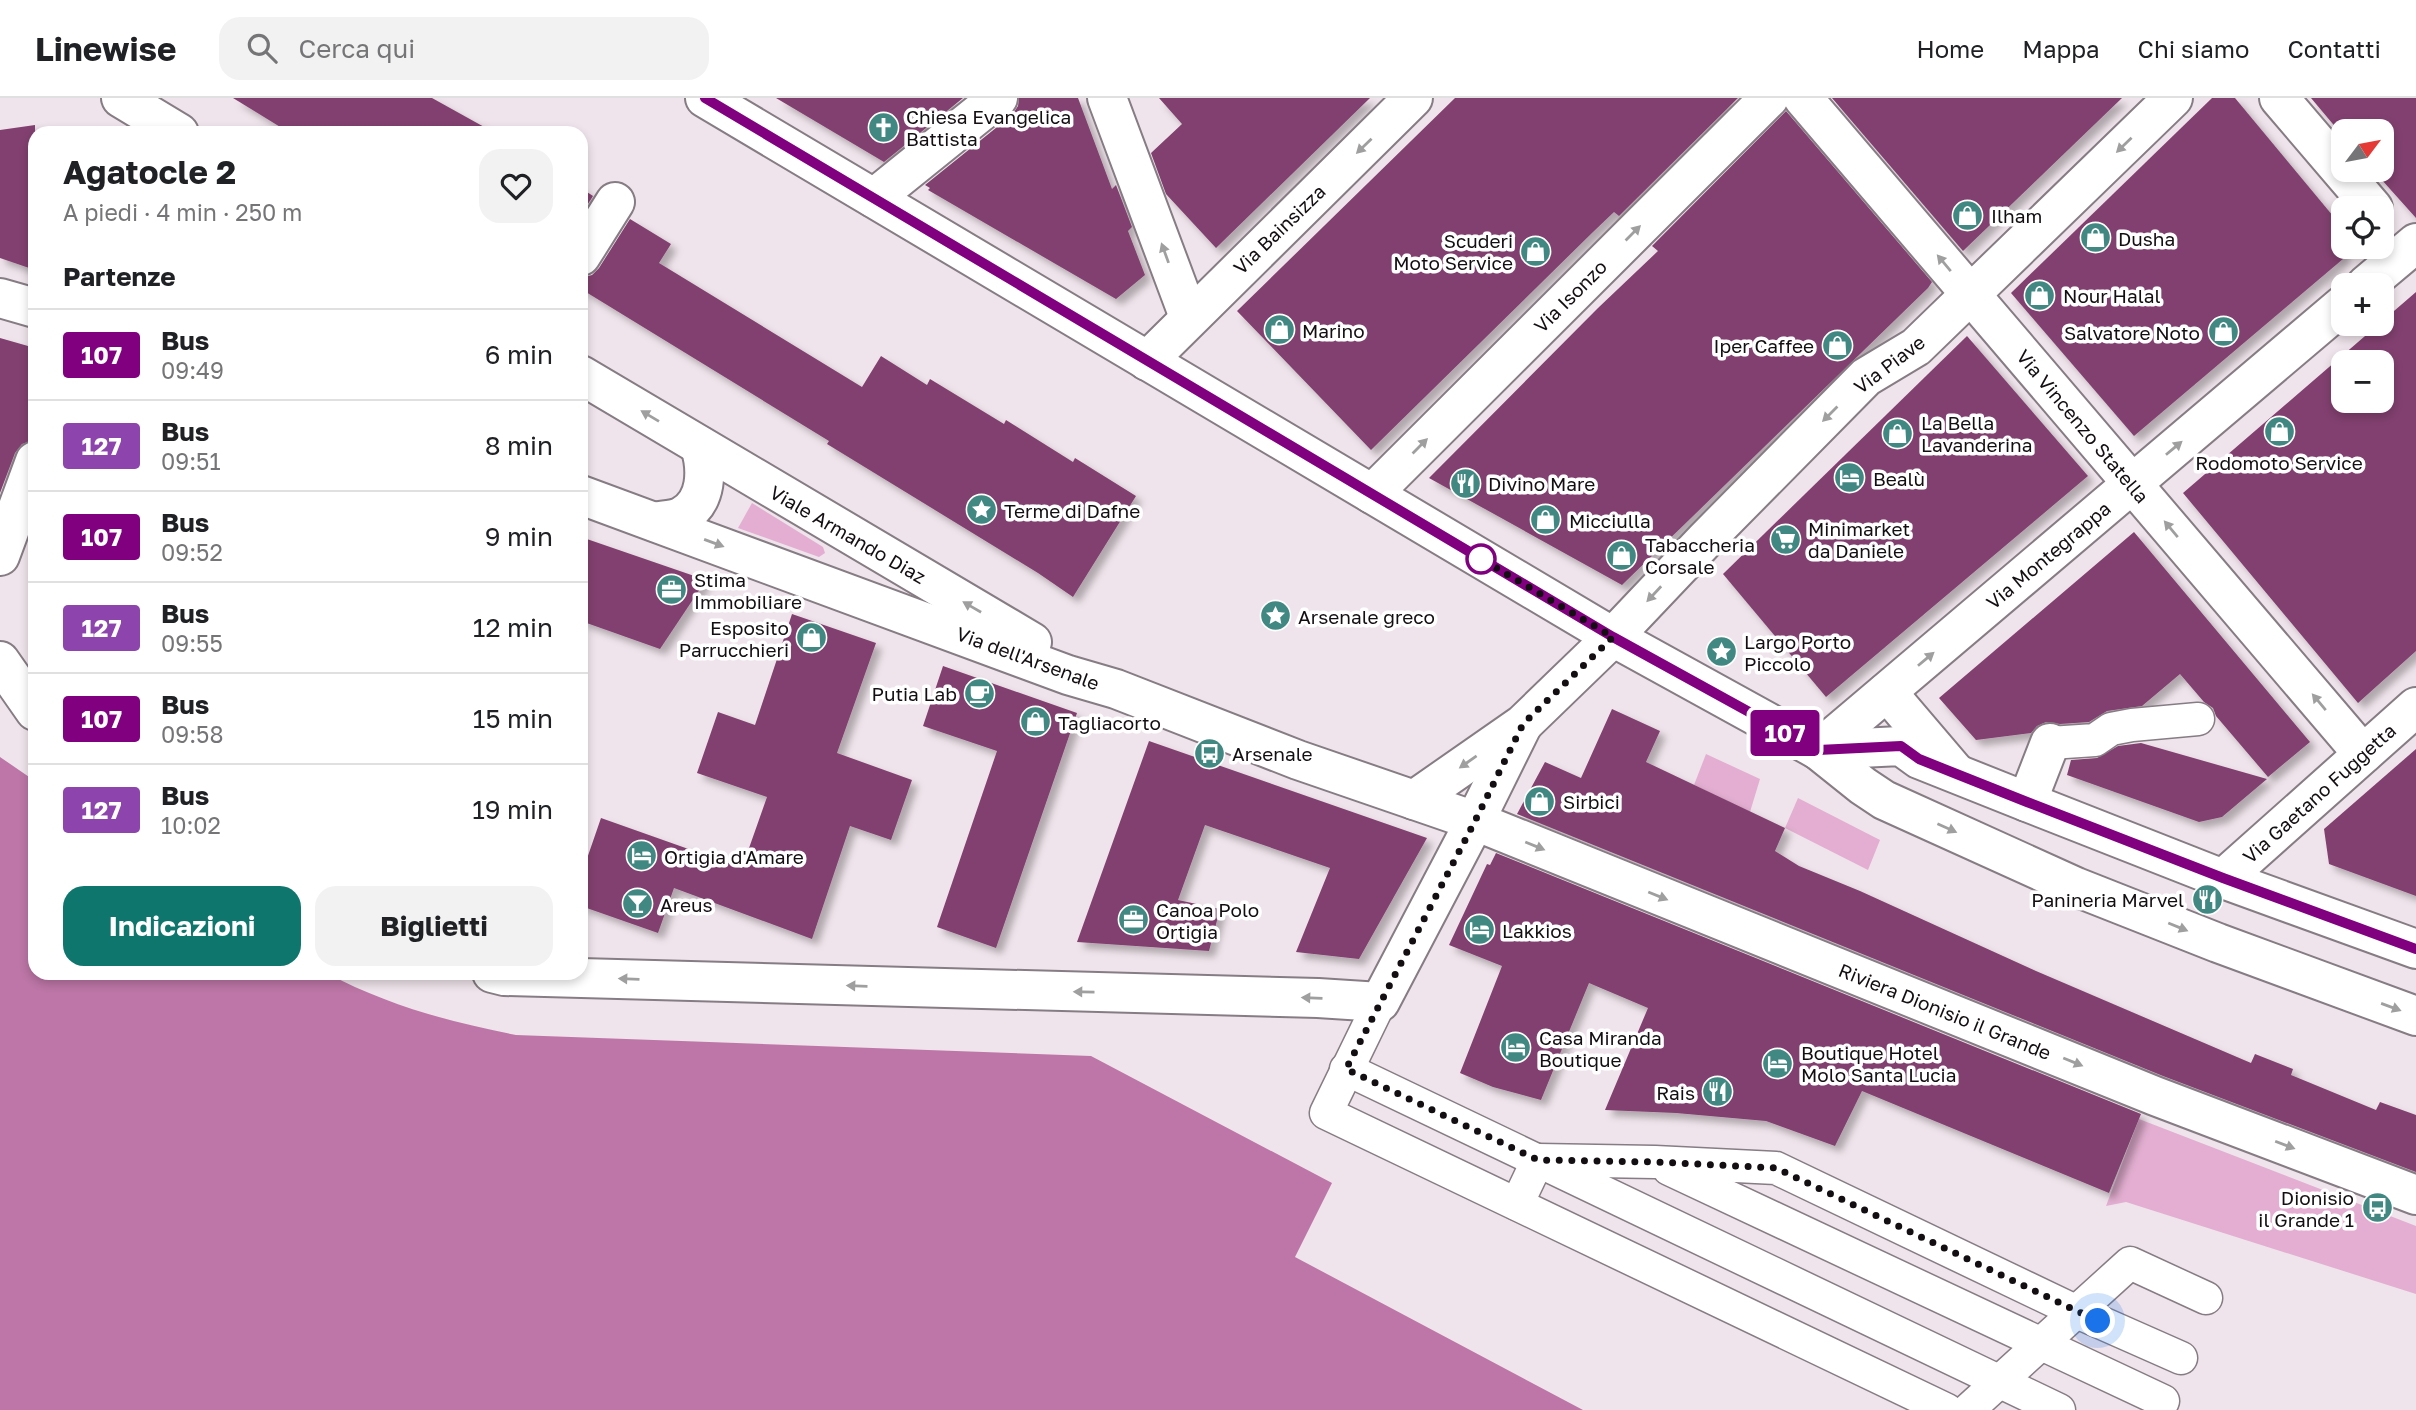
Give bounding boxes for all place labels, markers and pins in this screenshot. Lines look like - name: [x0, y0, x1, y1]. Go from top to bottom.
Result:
- place label: Chiesa Evangelica Battista: [906, 105, 1071, 150]
- church icon: Chiesa Evangelica Battista: [866, 110, 900, 144]
- shop icon: Ilham: [1951, 198, 1985, 232]
- place label: Ilham: [1991, 204, 2042, 227]
- shop icon: Dusha: [2078, 221, 2112, 255]
- place label: Dusha: [2118, 227, 2175, 250]
- place label: Scuderi Moto Service: [1393, 229, 1513, 274]
- shop icon: Scuderi Moto Service: [1519, 234, 1553, 268]
- shop icon: Nour Halal: [2023, 278, 2057, 312]
- place label: Nour Halal: [2063, 284, 2161, 307]
- shop icon: Marino: [1262, 313, 1296, 347]
- shop icon: Salvatore Noto: [2206, 315, 2240, 349]
- place label: Marino: [1302, 319, 1365, 342]
- place label: Salvatore Noto: [2064, 321, 2200, 344]
- shop icon: Iper Caffee: [1820, 328, 1854, 362]
- place label: Iper Caffee: [1714, 334, 1814, 357]
- place label: La Bella Lavanderina: [1921, 411, 2033, 456]
- shop icon: Rodomoto Service: [2262, 414, 2296, 448]
- shop icon: La Bella Lavanderina: [1881, 416, 1915, 450]
- place label: Rodomoto Service: [2195, 451, 2363, 474]
- hotel icon: Bealù: [1833, 461, 1867, 495]
- restaurant icon: Divino Mare: [1448, 466, 1482, 500]
- place label: Bealù: [1873, 467, 1925, 490]
- place label: Divino Mare: [1488, 472, 1595, 495]
- place icon: Terme di Dafne: [964, 493, 998, 527]
- place label: Terme di Dafne: [1004, 499, 1140, 522]
- shop icon: Micciulla: [1529, 503, 1563, 537]
- place label: Micciulla: [1569, 509, 1651, 532]
- place label: Minimarket da Daniele: [1808, 517, 1910, 562]
- supermarket icon: Minimarket da Daniele: [1768, 522, 1802, 556]
- place label: Tabaccheria Corsale: [1645, 533, 1755, 578]
- shop icon: Tabaccheria Corsale: [1605, 538, 1639, 572]
- unlabelled marker: [1466, 544, 1496, 574]
- place label: Stima Immobiliare: [694, 568, 802, 613]
- office icon: Stima Immobiliare: [654, 573, 688, 607]
- place icon: Arsenale greco: [1258, 599, 1292, 633]
- place label: Arsenale greco: [1298, 605, 1435, 628]
- place label: Esposito Parrucchieri: [679, 616, 789, 661]
- shop icon: Esposito Parrucchieri: [795, 621, 829, 655]
- place label: Largo Porto Piccolo: [1744, 630, 1851, 675]
- place icon: Largo Porto Piccolo: [1704, 635, 1738, 669]
- cafe icon: Putia Lab: [963, 676, 997, 710]
- place label: Putia Lab: [871, 682, 957, 705]
- shop icon: Tagliacorto: [1018, 705, 1052, 739]
- place label: Tagliacorto: [1058, 711, 1161, 734]
- bus stop icon: Arsenale: [1192, 736, 1226, 770]
- place label: Arsenale: [1232, 742, 1313, 765]
- shop icon: Sirbici: [1523, 784, 1557, 818]
- place label: Sirbici: [1563, 790, 1620, 813]
- hotel icon: Ortigia d'Amare: [624, 839, 658, 873]
- place label: Ortigia d'Amare: [664, 845, 804, 868]
- restaurant icon: Panineria Marvel: [2190, 882, 2224, 916]
- bar icon: Areus: [620, 887, 654, 921]
- place label: Panineria Marvel: [2031, 888, 2184, 911]
- place label: Areus: [660, 893, 713, 916]
- place label: Canoa Polo Ortigia: [1156, 898, 1259, 943]
- office icon: Canoa Polo Ortigia: [1116, 903, 1150, 937]
- hotel icon: Lakkios: [1462, 913, 1496, 947]
- place label: Lakkios: [1502, 919, 1572, 942]
- place label: Casa Miranda Boutique: [1539, 1026, 1662, 1071]
- hotel icon: Casa Miranda Boutique: [1499, 1031, 1533, 1065]
- place label: Boutique Hotel Molo Santa Lucia: [1801, 1041, 1956, 1086]
- hotel icon: Boutique Hotel Molo Santa Lucia: [1761, 1046, 1795, 1080]
- restaurant icon: Rais: [1701, 1075, 1735, 1109]
- place label: Rais: [1656, 1081, 1695, 1104]
- place label: Dionisio il Grande 1: [2258, 1186, 2354, 1231]
- bus stop icon: Dionisio il Grande 1: [2360, 1191, 2394, 1225]

